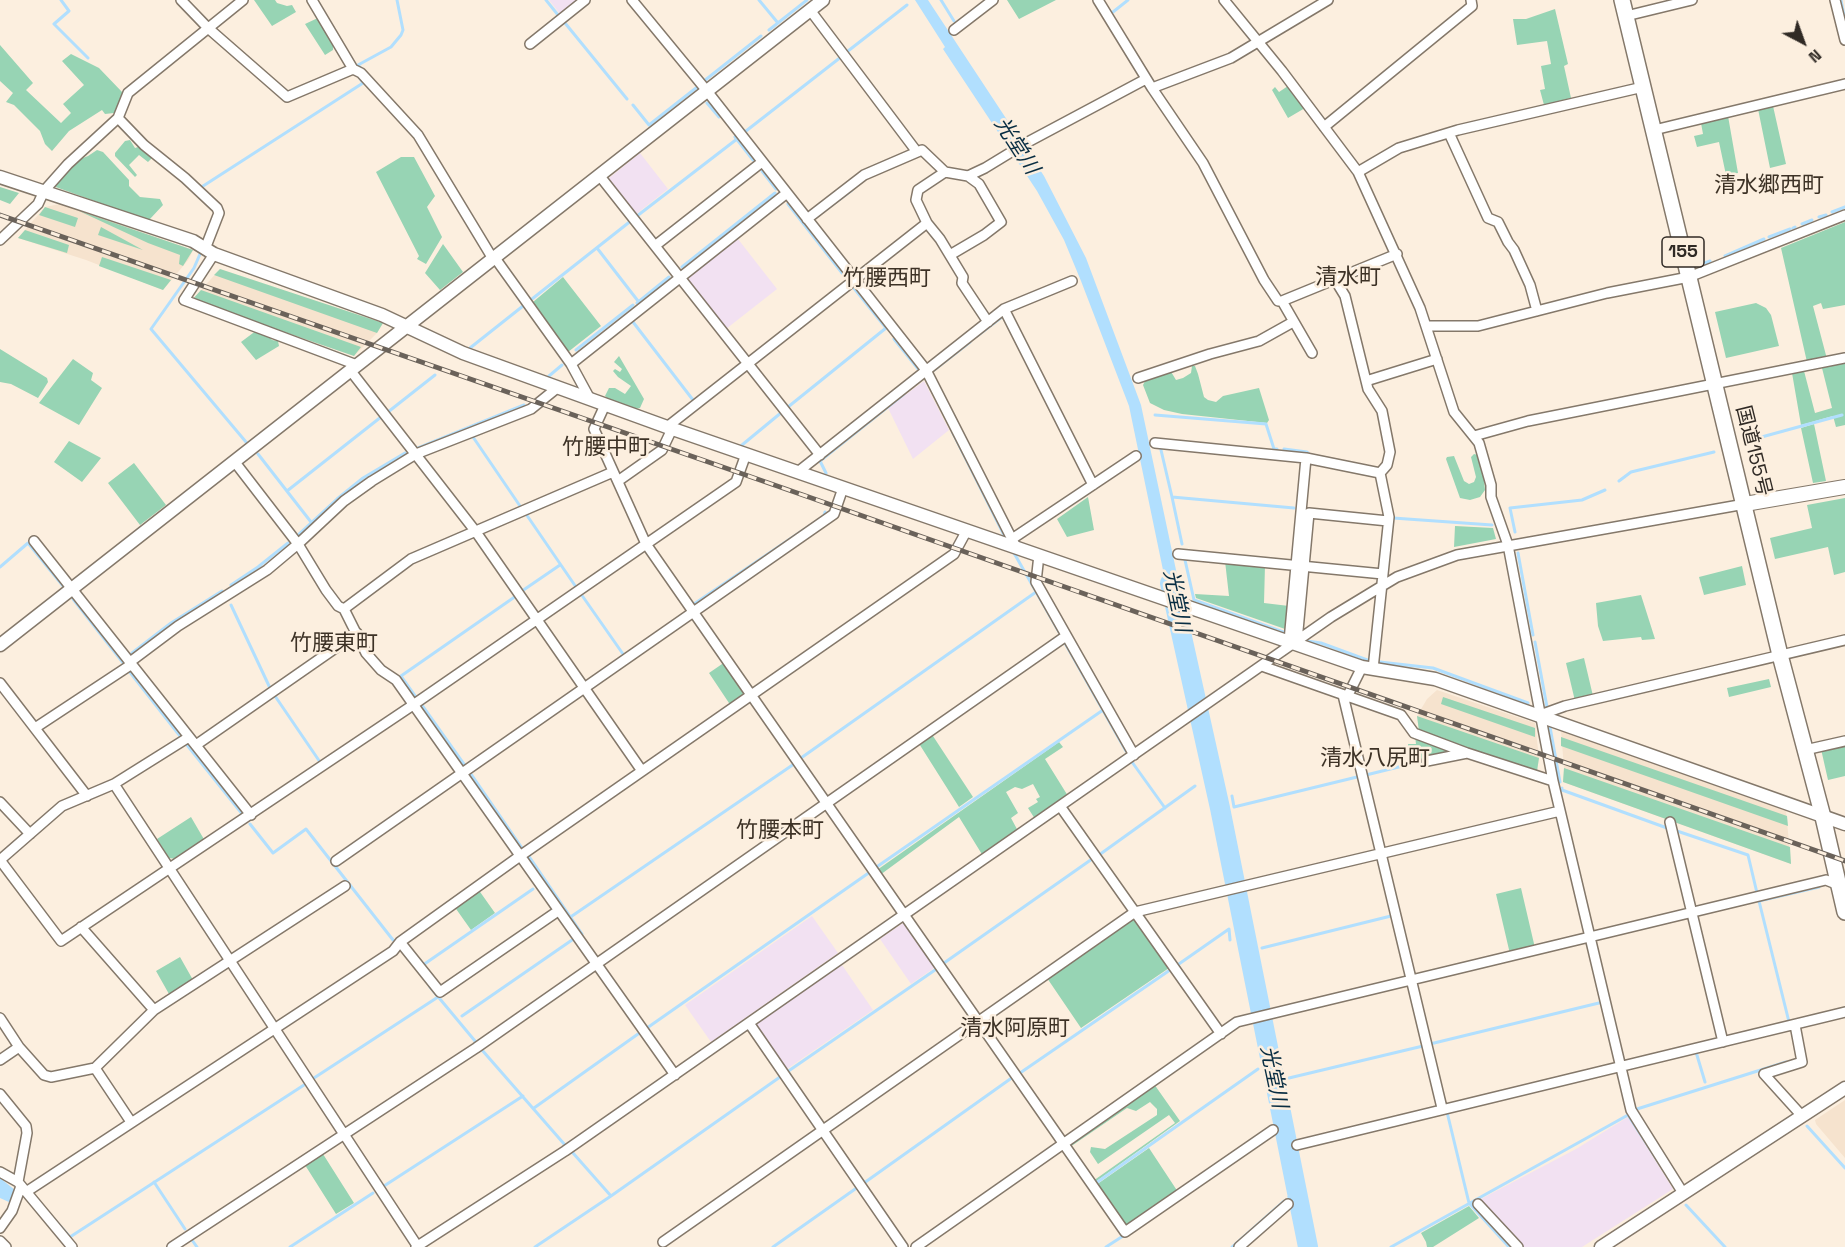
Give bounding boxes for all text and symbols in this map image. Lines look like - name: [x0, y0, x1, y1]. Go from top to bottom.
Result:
- north arrow: [1773, 12, 1833, 72]
- text: N: [1804, 45, 1826, 67]
- water label: 光堂川: [988, 113, 1044, 179]
- district label: 清水郷西町: [1714, 173, 1824, 199]
- road number: 155: [1662, 237, 1704, 267]
- district label: 清水町: [1315, 265, 1381, 291]
- district label: 竹腰西町: [843, 266, 931, 292]
- street label: 国道155号: [1730, 403, 1776, 499]
- district label: 竹腰中町: [562, 435, 650, 461]
- water label: 光堂川: [1157, 568, 1195, 634]
- district label: 竹腰東町: [290, 631, 378, 657]
- district label: 清水八尻町: [1320, 746, 1430, 772]
- district label: 竹腰本町: [736, 818, 824, 844]
- district label: 清水阿原町: [960, 1016, 1070, 1042]
- water label: 光堂川: [1254, 1044, 1292, 1110]

